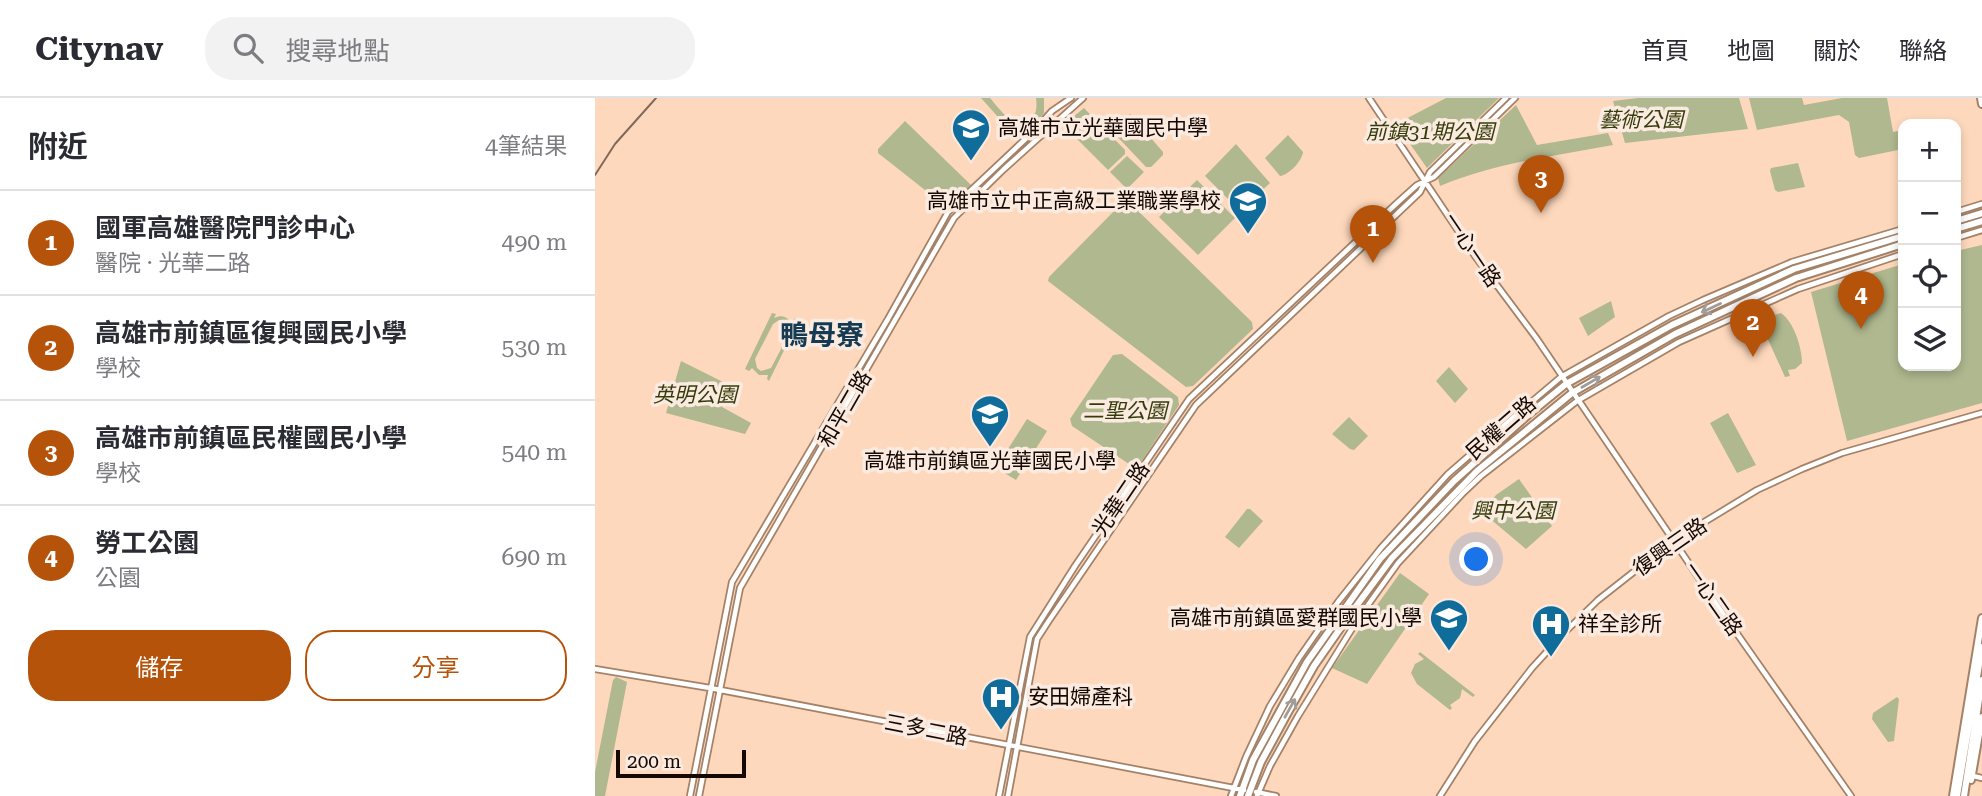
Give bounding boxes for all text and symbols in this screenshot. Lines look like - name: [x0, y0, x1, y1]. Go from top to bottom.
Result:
- search box: [205, 17, 695, 80]
- text: Citynav: [35, 29, 163, 68]
- icon: search: [229, 29, 267, 67]
- text: 搜尋地點: [285, 36, 389, 66]
- text: 首頁: [1641, 37, 1689, 65]
- text: 地圖: [1727, 37, 1775, 65]
- text: 關於: [1813, 37, 1861, 65]
- text: 聯絡: [1899, 37, 1947, 65]
- school or university icon: 高雄市立光華國民中學: [950, 107, 992, 162]
- park label: 藝術公園: [1599, 108, 1686, 132]
- place label: 高雄市立光華國民中學: [998, 116, 1208, 140]
- map controls: [1898, 119, 1961, 371]
- button: +: [1898, 119, 1961, 182]
- park label: 前鎮31期公園: [1366, 120, 1497, 144]
- text: 附近: [28, 129, 88, 164]
- text: 4筆結果: [485, 133, 567, 160]
- pin: 3: [1518, 155, 1564, 213]
- school or university icon: 高雄市立中正高級工業職業學校: [1227, 180, 1269, 235]
- button: −: [1898, 182, 1961, 245]
- place label: 高雄市立中正高級工業職業學校: [927, 189, 1221, 213]
- pin: 1: [1350, 205, 1396, 263]
- street label: 一心一路: [1439, 208, 1505, 292]
- text: 國軍高雄醫院門診中心: [95, 213, 355, 243]
- text: 1: [45, 229, 57, 256]
- text: 490 m: [502, 229, 567, 256]
- button: locate: [1898, 245, 1961, 308]
- text: 醫院 · 光華二路: [95, 250, 250, 277]
- pin: 4: [1838, 271, 1884, 329]
- pin: 2: [1730, 299, 1776, 357]
- one-way arrow: [1701, 301, 1722, 315]
- button: layers: [1898, 308, 1961, 371]
- text: 高雄市前鎮區復興國民小學: [95, 318, 407, 348]
- district label: 鴨母寮: [780, 319, 864, 352]
- text: 2: [45, 334, 57, 361]
- text: 530 m: [502, 334, 567, 361]
- text: 學校: [95, 355, 141, 382]
- street label: 和平二路: [814, 367, 876, 451]
- one-way arrow: [1580, 375, 1601, 388]
- park label: 英明公園: [653, 383, 740, 407]
- street label: 民權二路: [1461, 391, 1541, 465]
- school or university icon: 高雄市前鎮區光華國民小學: [969, 393, 1011, 448]
- park label: 二聖公園: [1083, 399, 1170, 423]
- text: 高雄市前鎮區民權國民小學: [95, 423, 407, 453]
- text: 3: [45, 439, 57, 466]
- text: 540 m: [502, 439, 567, 466]
- place label: 高雄市前鎮區光華國民小學: [864, 449, 1116, 473]
- street label: 光華二路: [1088, 457, 1154, 541]
- text: 學校: [95, 460, 141, 487]
- park label: 興中公園: [1471, 499, 1558, 523]
- street label: 復興三路: [1629, 513, 1711, 581]
- text: 勞工公園: [95, 528, 199, 558]
- your location: [1459, 542, 1493, 576]
- text: 4: [45, 544, 57, 571]
- text: 690 m: [502, 544, 567, 571]
- street label: 一心二路: [1679, 558, 1747, 640]
- text: 公園: [95, 565, 141, 592]
- school or university icon: 高雄市前鎮區愛群國民小學: [1428, 597, 1470, 652]
- hospital icon: 祥全診所: [1530, 603, 1572, 658]
- place label: 高雄市前鎮區愛群國民小學: [1170, 606, 1422, 630]
- place label: 祥全診所: [1578, 612, 1662, 636]
- button: 儲存: [28, 630, 291, 701]
- button: 分享: [305, 630, 567, 701]
- hospital icon: 安田婦產科: [980, 676, 1022, 731]
- place label: 安田婦產科: [1028, 685, 1133, 709]
- one-way arrow: [1284, 698, 1297, 719]
- street label: 三多二路: [882, 710, 970, 750]
- scale bar: [616, 747, 745, 779]
- text: 200 m: [627, 750, 681, 773]

